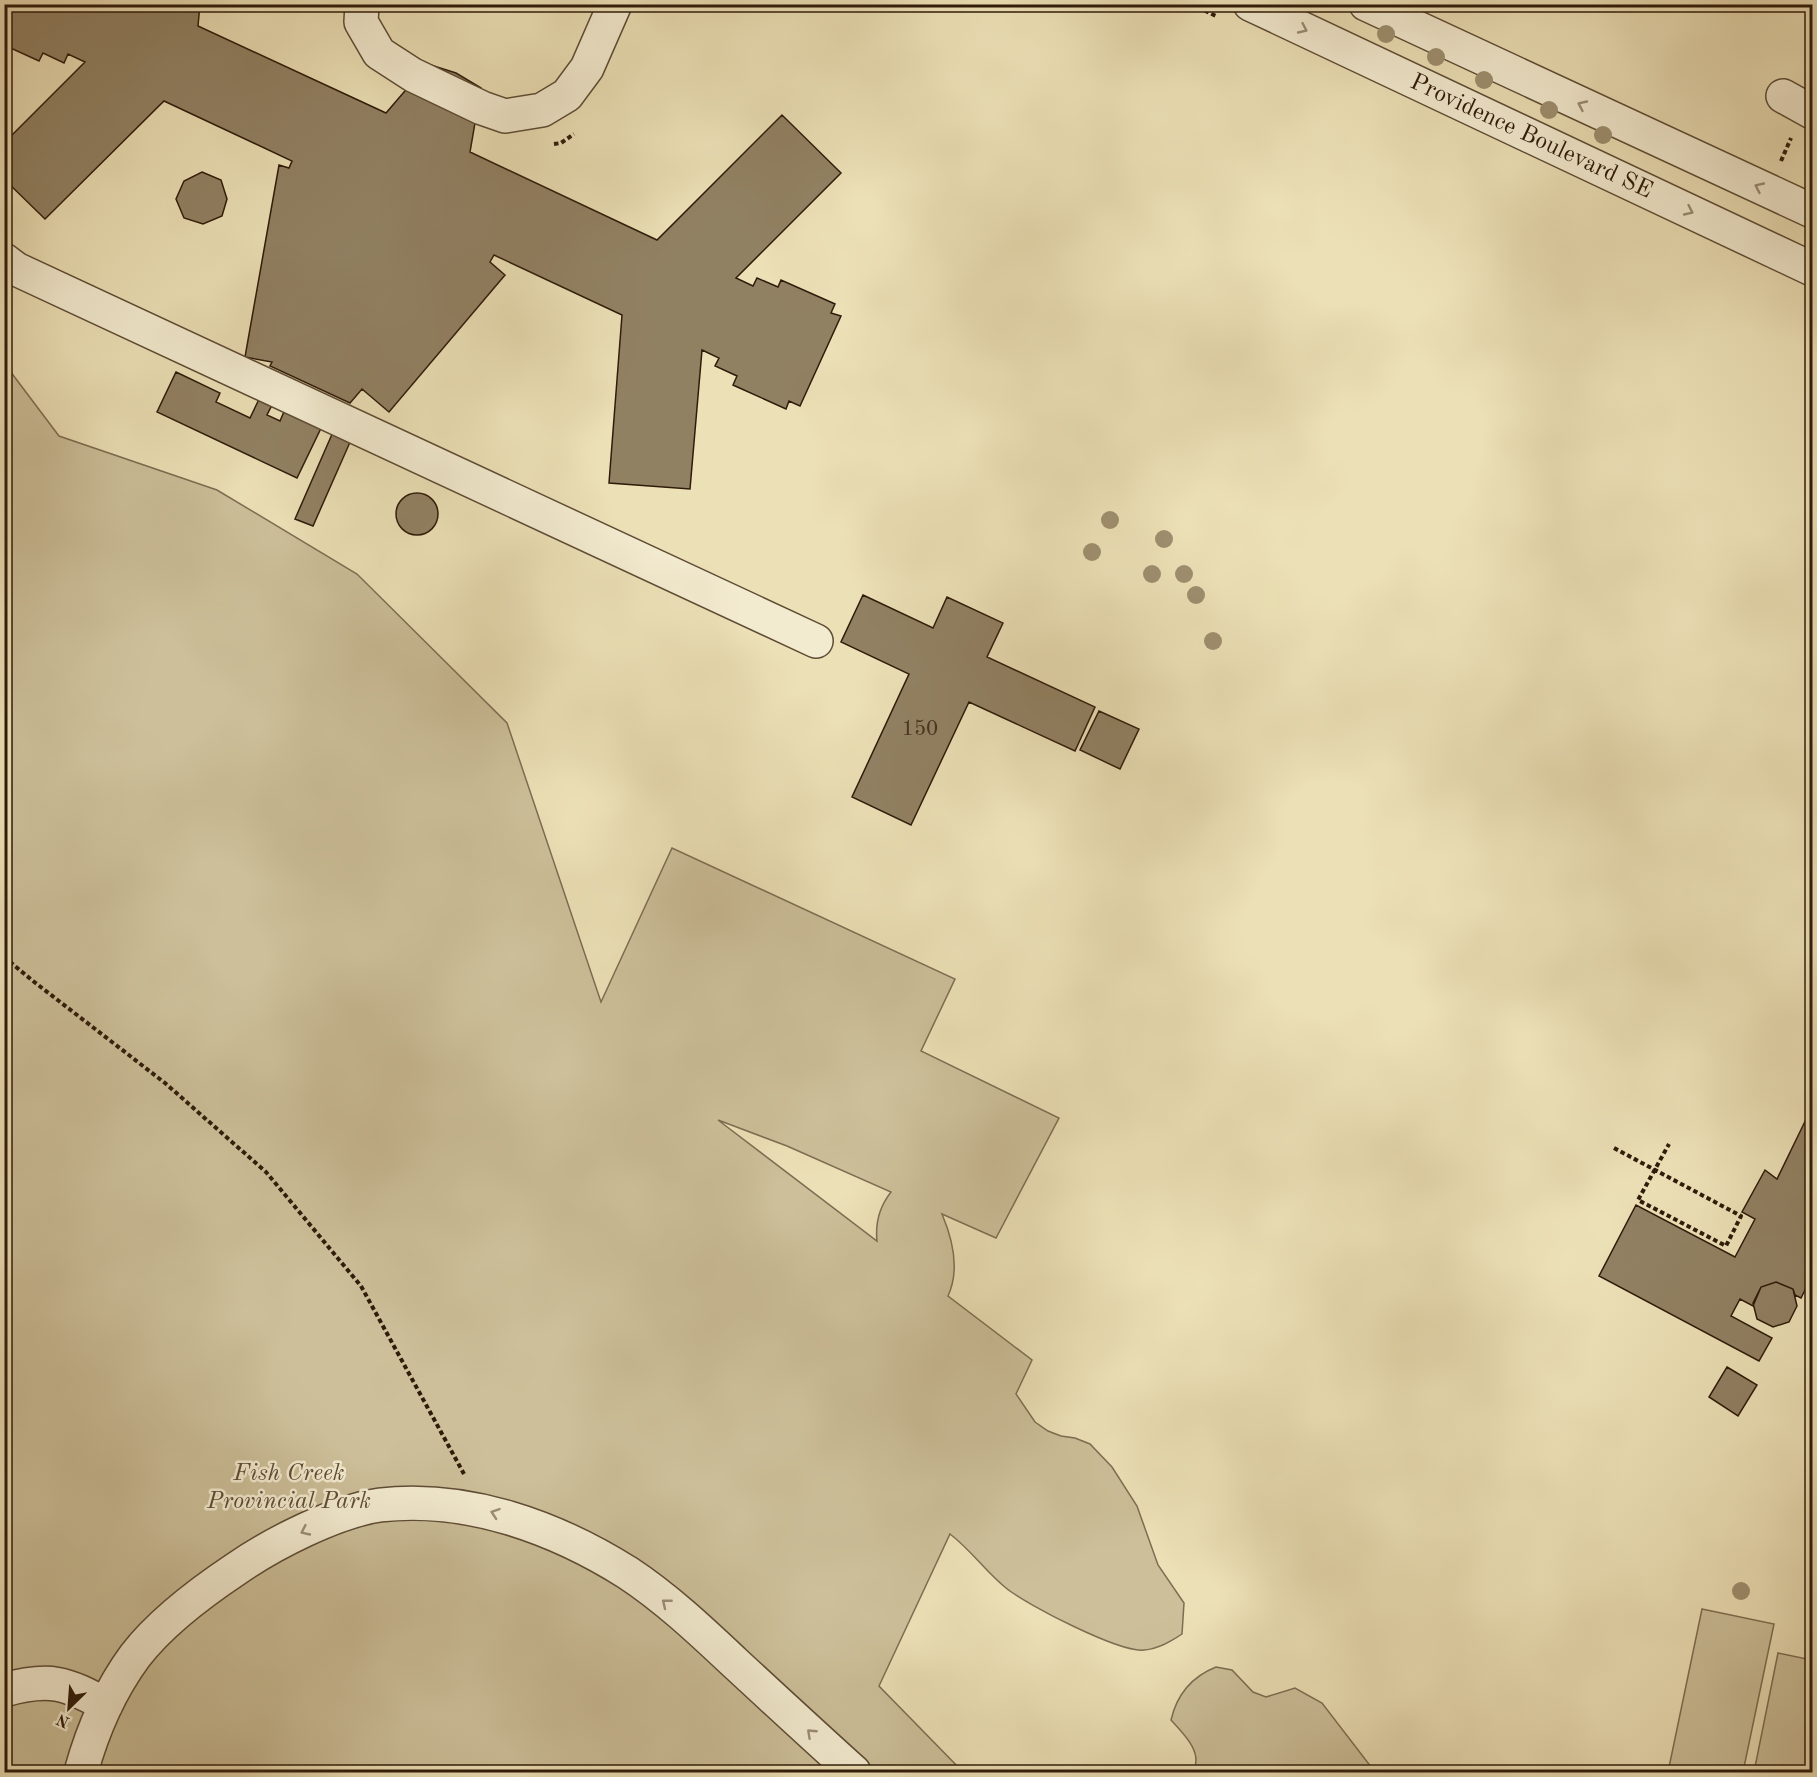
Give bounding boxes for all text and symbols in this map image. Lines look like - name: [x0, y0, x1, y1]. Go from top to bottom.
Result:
- one-way arrow: [1297, 22, 1308, 34]
- street label: Providence Boulevard SE: [1406, 70, 1656, 204]
- one-way arrow: [1578, 100, 1589, 112]
- one-way arrow: [1755, 182, 1766, 194]
- one-way arrow: [1682, 203, 1693, 215]
- house number: 150: [902, 719, 938, 740]
- park label: Fish Creek Provincial Park: [206, 1462, 371, 1514]
- one-way arrow: [490, 1508, 501, 1521]
- one-way arrow: [301, 1524, 312, 1536]
- one-way arrow: [662, 1599, 673, 1610]
- north arrow: [39, 1678, 99, 1738]
- text: N: [54, 1710, 72, 1730]
- one-way arrow: [808, 1729, 818, 1740]

